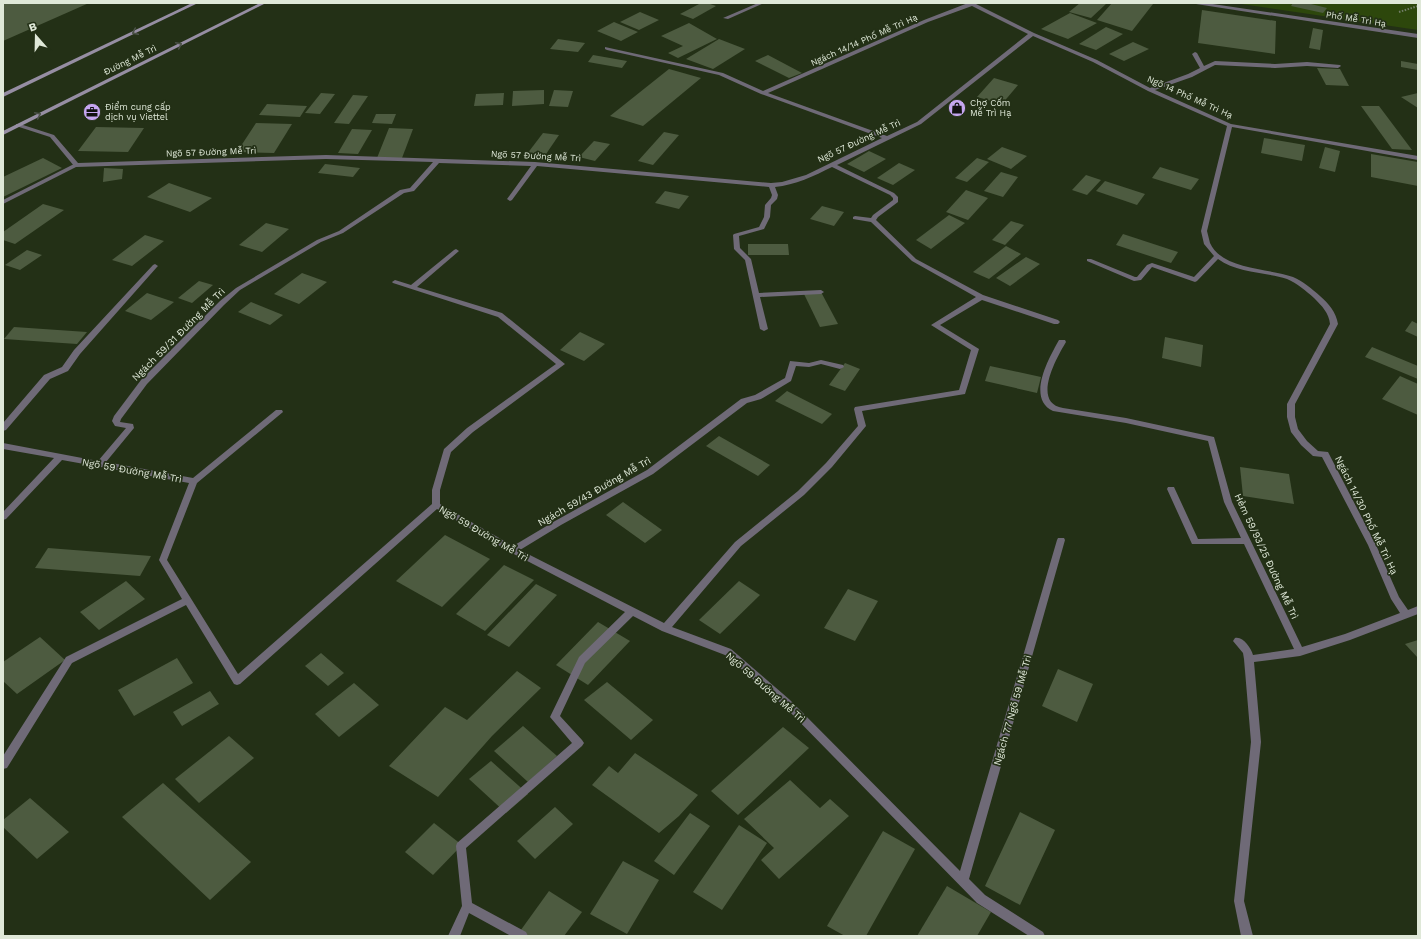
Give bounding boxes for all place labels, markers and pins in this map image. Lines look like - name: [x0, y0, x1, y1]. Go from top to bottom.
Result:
- place label: Chợ Cốm Mễ Trì Hạ: [970, 97, 1011, 118]
- shop icon: Chợ Cốm Mễ Trì Hạ: [947, 98, 967, 118]
- place label: Điểm cung cấp dịch vụ Viettel: [105, 101, 171, 122]
- office icon: Điểm cung cấp dịch vụ Viettel: [82, 102, 102, 122]

